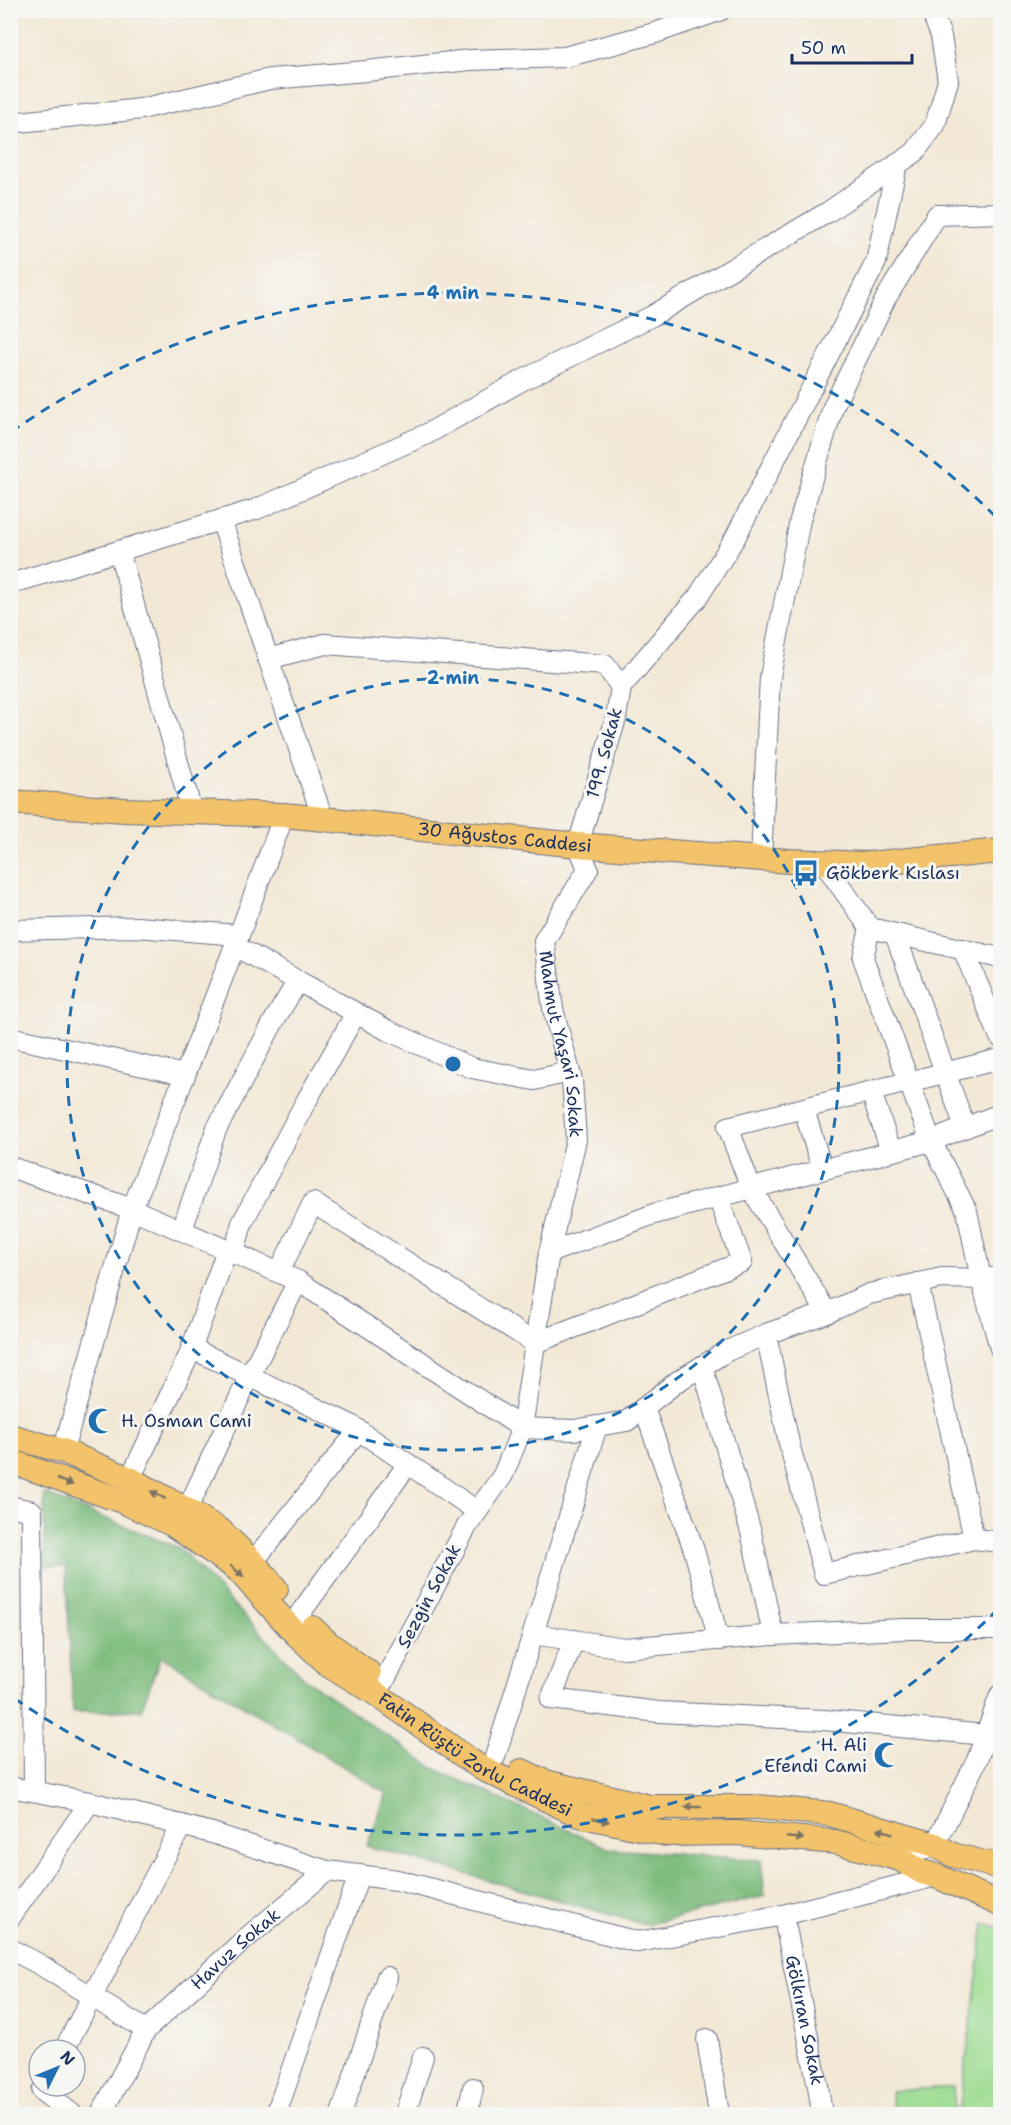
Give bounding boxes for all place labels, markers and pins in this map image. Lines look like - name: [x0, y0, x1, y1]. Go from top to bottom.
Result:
- bus stop icon: Gökberk Kıslası: [791, 858, 821, 888]
- place label: Gökberk Kıslası: [826, 861, 960, 885]
- centre of rings: [443, 1054, 463, 1074]
- mosque icon: H. Osman Cami: [86, 1406, 116, 1436]
- place label: H. Osman Cami: [121, 1409, 252, 1433]
- place label: H. Ali Efendi Cami: [764, 1733, 867, 1778]
- mosque icon: H. Ali Efendi Cami: [872, 1740, 902, 1770]

